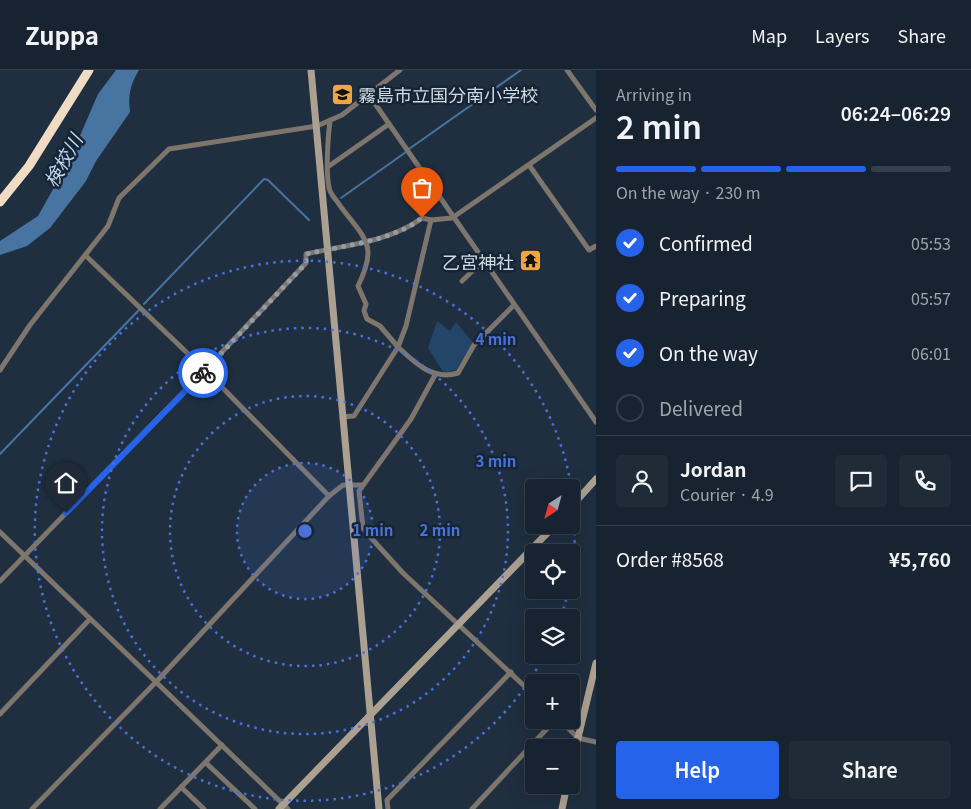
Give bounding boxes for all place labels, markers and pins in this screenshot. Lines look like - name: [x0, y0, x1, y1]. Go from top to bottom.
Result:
- place label: 霧島市立国分南小学校: [358, 81, 538, 107]
- school or university icon: 霧島市立国分南小学校: [330, 82, 354, 106]
- pin: [401, 167, 443, 218]
- place label: 乙宮神社: [442, 248, 514, 274]
- temple icon: 乙宮神社: [518, 249, 542, 273]
- pin: [45, 462, 87, 513]
- centre of rings: [296, 522, 314, 540]

